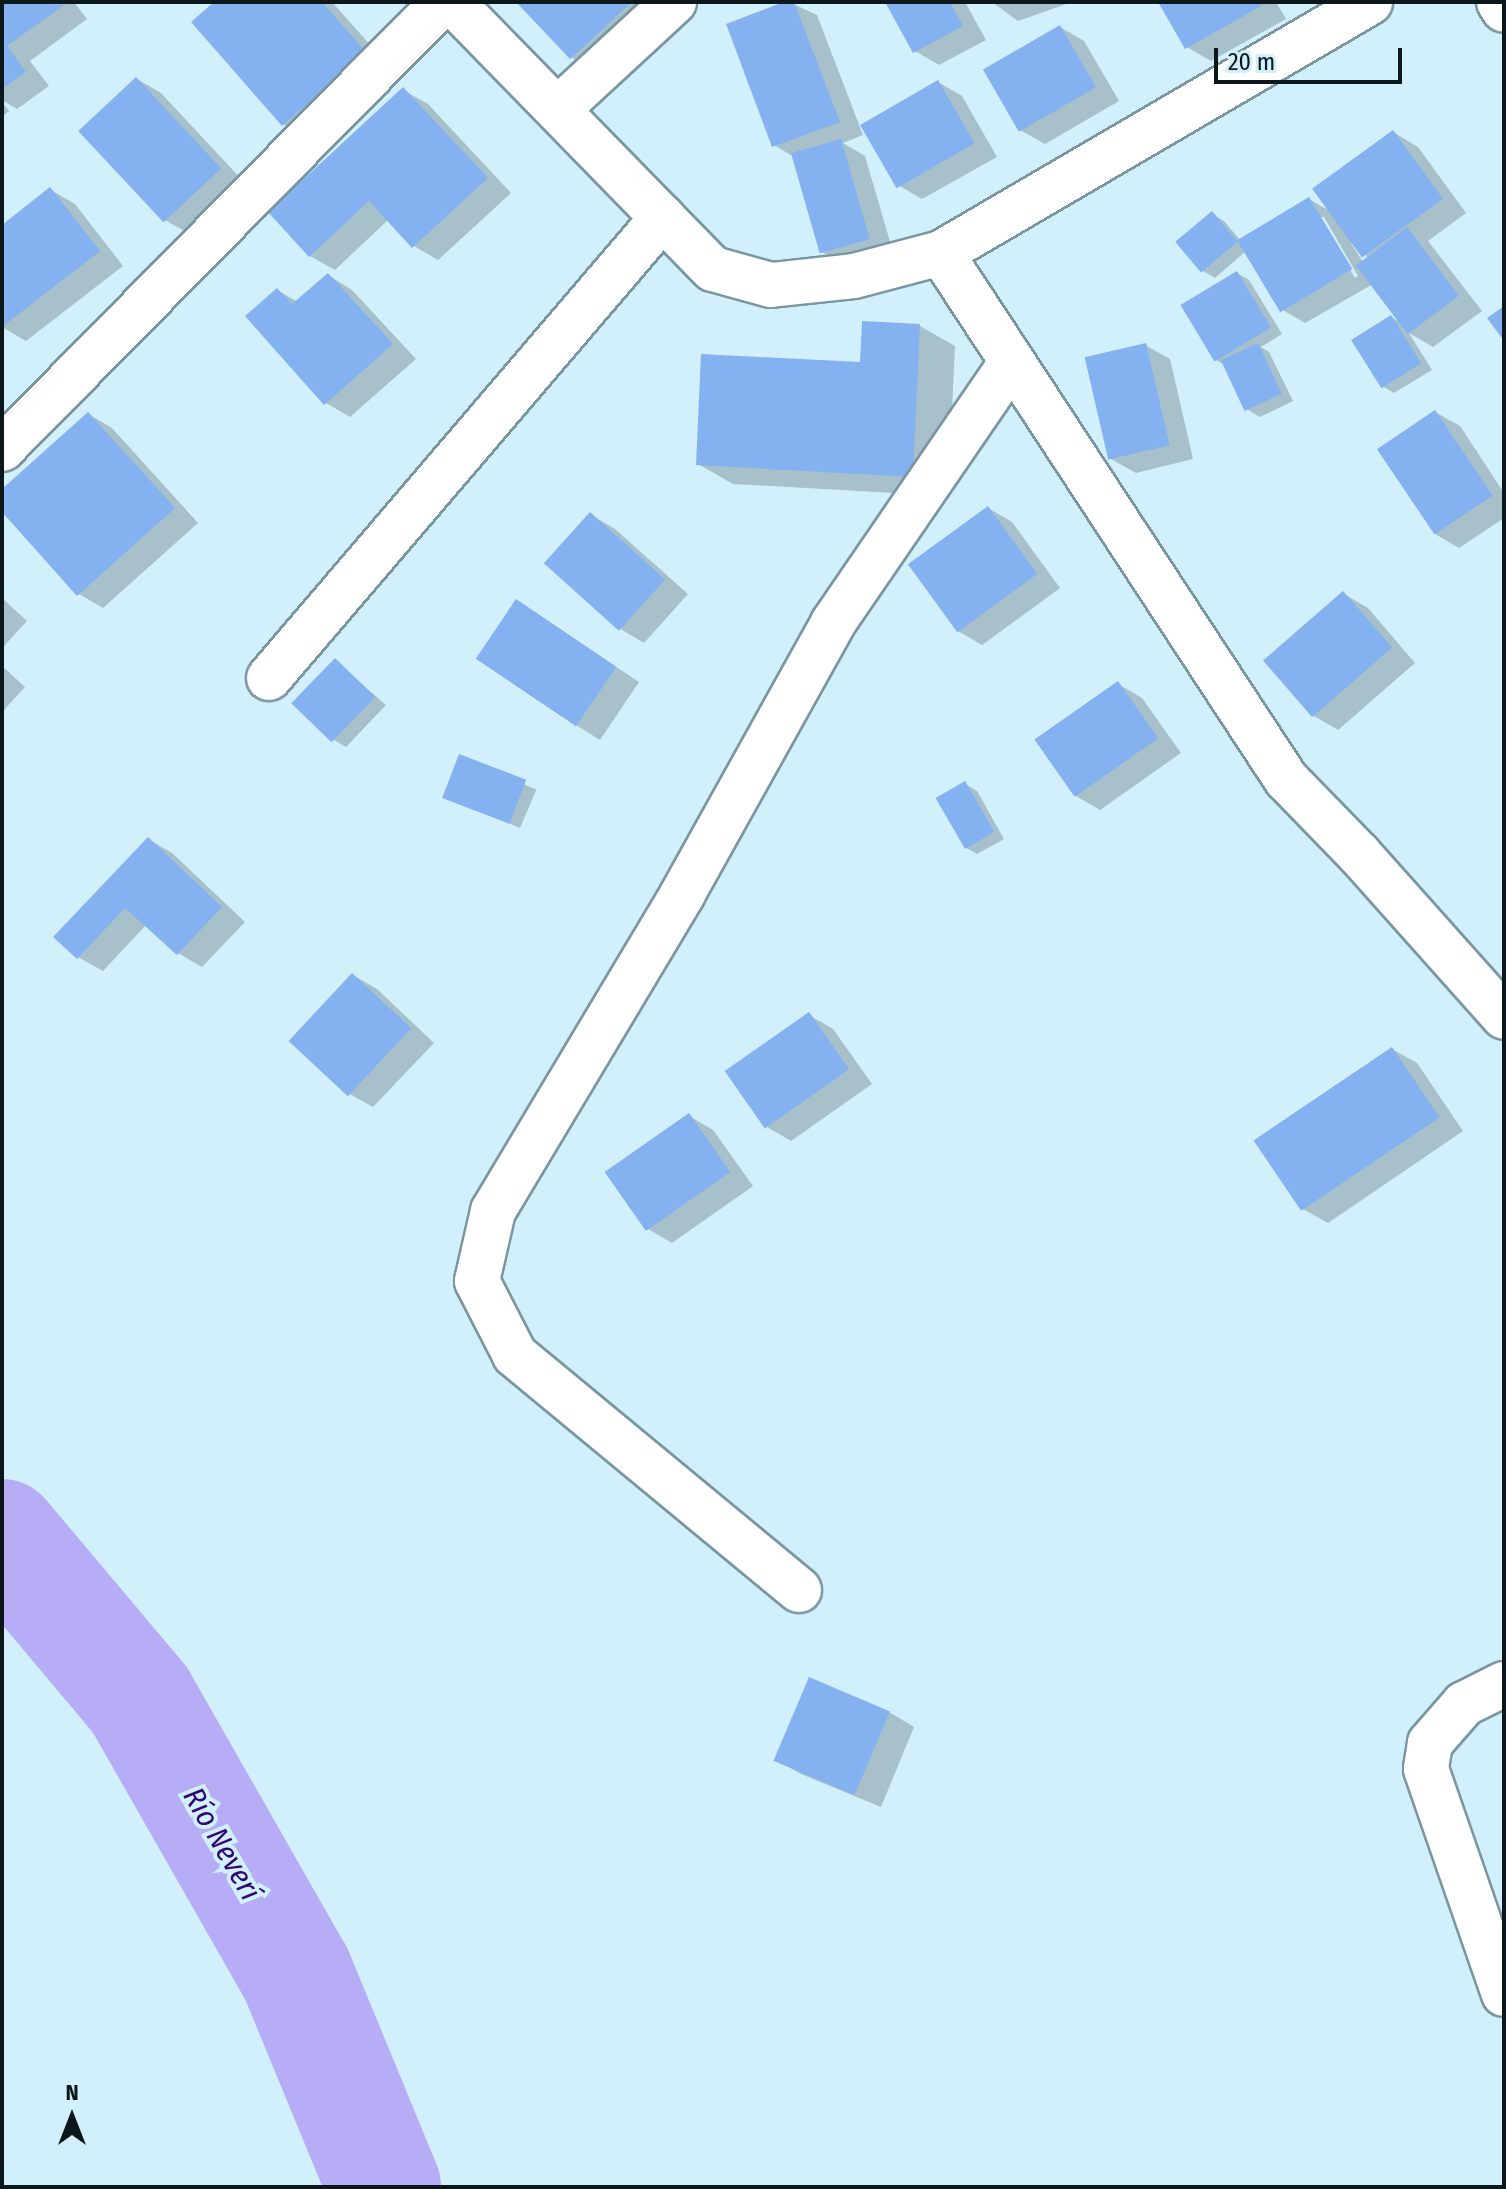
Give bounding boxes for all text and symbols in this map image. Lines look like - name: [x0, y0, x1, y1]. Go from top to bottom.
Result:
- scale bar: [1218, 32, 1406, 82]
- text: 20 m: [1228, 48, 1275, 76]
- water label: Río Neverí: [175, 1781, 269, 1907]
- north arrow: [32, 2077, 112, 2157]
- text: N: [65, 2079, 79, 2106]

